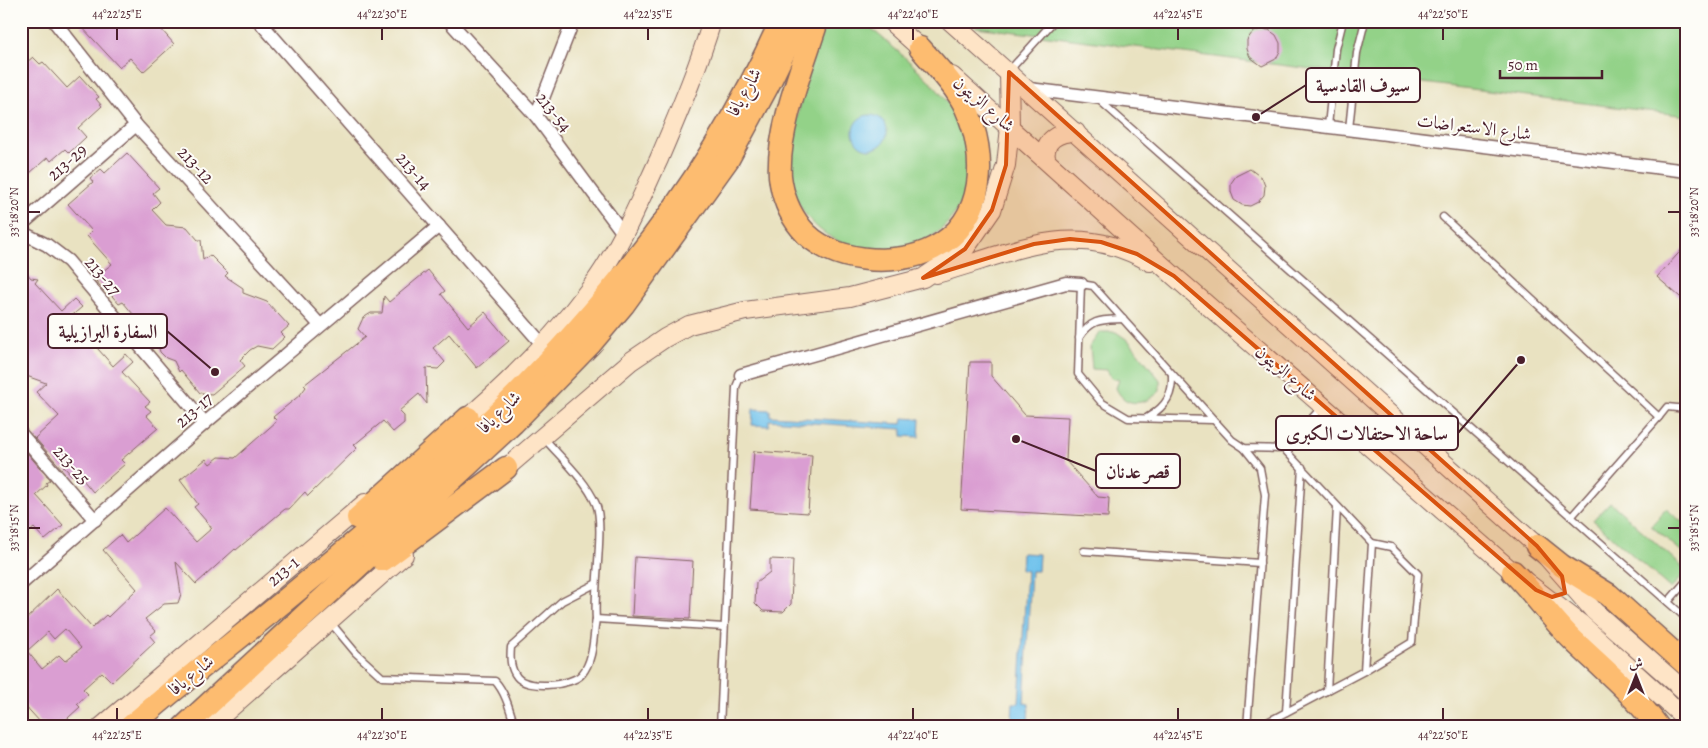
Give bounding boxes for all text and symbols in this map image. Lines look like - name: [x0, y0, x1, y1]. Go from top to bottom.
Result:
- text: 44°22'25"E: [92, 6, 142, 22]
- text: 44°22'30"E: [357, 6, 407, 22]
- text: 44°22'35"E: [624, 6, 672, 22]
- text: 44°22'40"E: [888, 6, 938, 22]
- text: 44°22'45"E: [1153, 6, 1203, 22]
- text: 44°22'50"E: [1418, 6, 1468, 22]
- scale bar: [1500, 48, 1603, 80]
- text: 50 m: [1508, 55, 1538, 75]
- street label: شارع يافا: [721, 64, 770, 122]
- callout: سيوف القادسية: [1306, 68, 1420, 102]
- street label: شارع الزيتون: [946, 71, 1020, 140]
- text: سيوف القادسية: [1316, 73, 1410, 99]
- street label: 213-54: [531, 87, 577, 137]
- street label: شارع الاستعراضات: [1415, 108, 1532, 149]
- street label: 213-29: [42, 138, 92, 186]
- street label: 213-12: [172, 141, 220, 190]
- street label: 213-14: [391, 147, 437, 195]
- text: 33°18'20"N: [6, 187, 22, 237]
- text: 33°18'20"N: [1686, 187, 1702, 237]
- street label: 213-27: [79, 251, 127, 301]
- callout: السفارة البرازيلية: [48, 314, 167, 348]
- text: السفارة البرازيلية: [59, 319, 157, 345]
- street label: شارع الزيتون: [1248, 340, 1322, 409]
- street label: شارع يافا: [472, 385, 528, 441]
- street label: 213-17: [170, 387, 218, 433]
- callout: ساحة الاحتفالات الكبرى: [1276, 416, 1458, 450]
- text: ساحة الاحتفالات الكبرى: [1286, 421, 1448, 447]
- street label: 213-25: [48, 440, 96, 490]
- callout: قصر عدنان: [1096, 454, 1180, 488]
- text: قصر عدنان: [1106, 459, 1170, 485]
- text: 33°18'15"N: [6, 504, 22, 552]
- text: 33°18'15"N: [1686, 504, 1702, 552]
- street label: 213-1: [262, 550, 304, 592]
- street label: شارع يافا: [163, 649, 221, 703]
- north arrow: [1610, 650, 1660, 700]
- text: ش: [1629, 654, 1643, 673]
- text: 44°22'25"E: [92, 727, 142, 743]
- text: 44°22'30"E: [357, 727, 407, 743]
- text: 44°22'35"E: [624, 727, 672, 743]
- text: 44°22'40"E: [888, 727, 938, 743]
- text: 44°22'45"E: [1153, 727, 1203, 743]
- text: 44°22'50"E: [1418, 727, 1468, 743]

